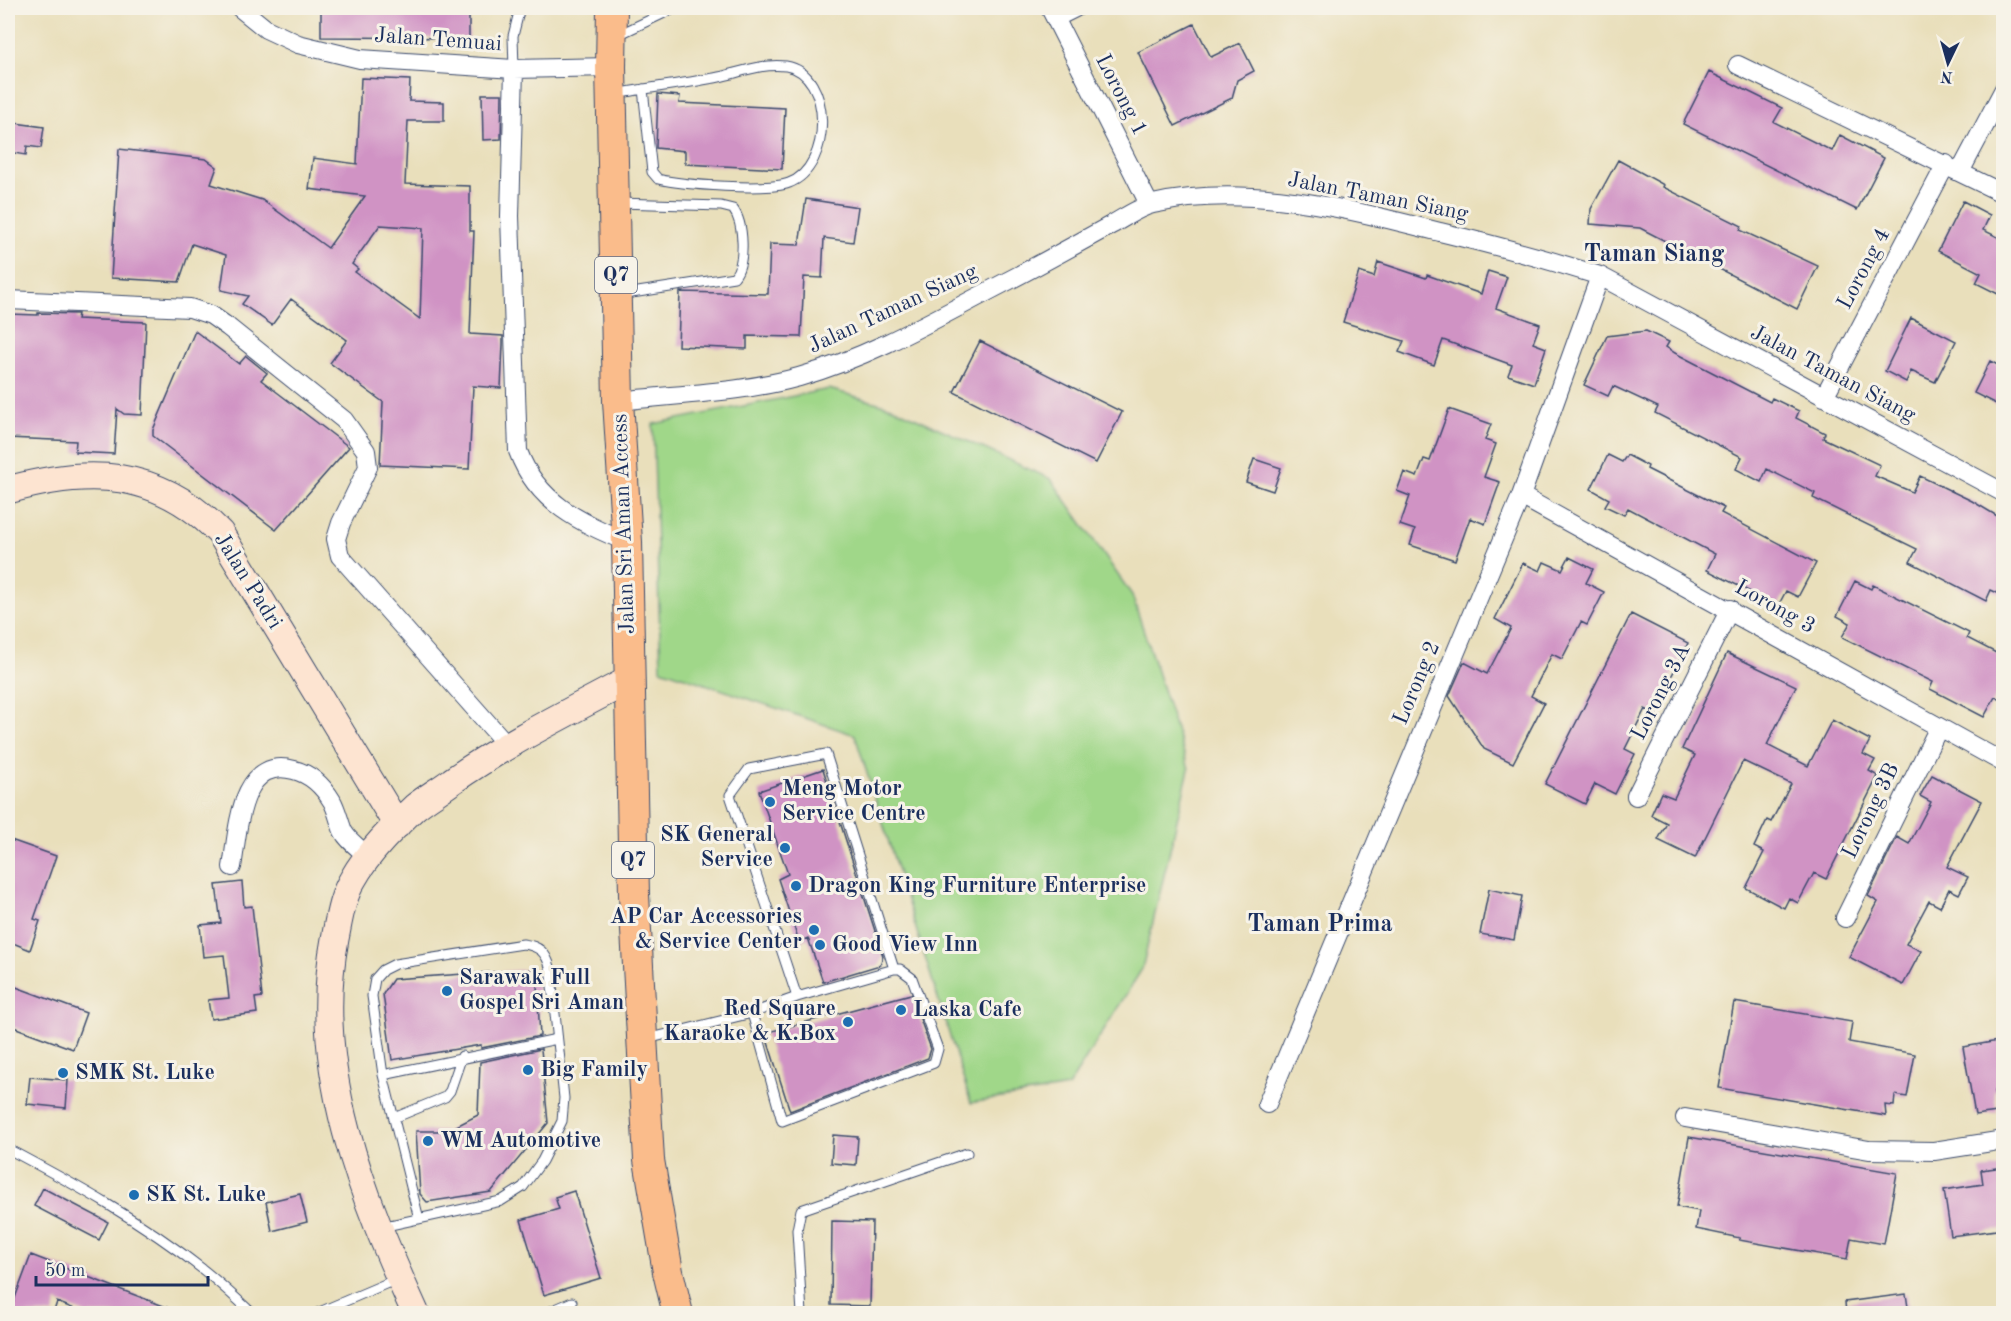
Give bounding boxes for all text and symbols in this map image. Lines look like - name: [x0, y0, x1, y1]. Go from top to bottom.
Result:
- street label: Jalan Temuai: [373, 25, 503, 55]
- north arrow: [1918, 33, 1978, 93]
- street label: Lorong 1: [1091, 51, 1151, 139]
- text: N: [1939, 67, 1954, 84]
- street label: Jalan Taman Siang: [1286, 169, 1470, 225]
- street label: Lorong 4: [1834, 225, 1894, 313]
- district label: Taman Siang: [1584, 243, 1725, 267]
- road number: Q7: [595, 257, 637, 293]
- street label: Jalan Taman Siang: [805, 260, 981, 358]
- street label: Jalan Taman Siang: [1747, 321, 1919, 427]
- street label: Jalan Sri Aman Access: [609, 413, 639, 635]
- street label: Jalan Padri: [210, 529, 286, 633]
- street label: Lorong 3: [1731, 576, 1819, 638]
- street label: Lorong 2: [1390, 638, 1444, 728]
- street label: Lorong 3A: [1627, 640, 1695, 744]
- street label: Lorong 3B: [1838, 760, 1904, 862]
- place label: Meng Motor Service Centre: [782, 778, 926, 825]
- marker: Meng Motor Service Centre: [763, 795, 777, 809]
- place label: SK General Service: [660, 824, 773, 871]
- marker: SK General Service: [778, 841, 792, 855]
- road number: Q7: [612, 842, 654, 878]
- place label: Dragon King Furniture Enterprise: [808, 875, 1146, 897]
- marker: Dragon King Furniture Enterprise: [789, 879, 803, 893]
- place label: AP Car Accessories & Service Center: [610, 906, 802, 953]
- district label: Taman Prima: [1247, 913, 1393, 937]
- marker: AP Car Accessories & Service Center: [807, 923, 821, 937]
- place label: Good View Inn: [832, 934, 978, 956]
- marker: Good View Inn: [813, 938, 827, 952]
- place label: Sarawak Full Gospel Sri Aman: [459, 967, 624, 1014]
- marker: Sarawak Full Gospel Sri Aman: [440, 984, 454, 998]
- place label: Red Square Karaoke & K.Box: [663, 998, 836, 1045]
- place label: Laska Cafe: [913, 999, 1022, 1021]
- marker: Laska Cafe: [894, 1003, 908, 1017]
- marker: Red Square Karaoke & K.Box: [841, 1015, 855, 1029]
- place label: Big Family: [540, 1059, 648, 1081]
- place label: SMK St. Luke: [75, 1062, 215, 1084]
- marker: Big Family: [521, 1063, 535, 1077]
- marker: SMK St. Luke: [56, 1066, 70, 1080]
- place label: WM Automotive: [440, 1130, 601, 1152]
- marker: WM Automotive: [421, 1134, 435, 1148]
- place label: SK St. Luke: [146, 1184, 266, 1206]
- marker: SK St. Luke: [127, 1188, 141, 1202]
- scale bar: [36, 1249, 208, 1287]
- text: 50 m: [45, 1262, 85, 1280]

